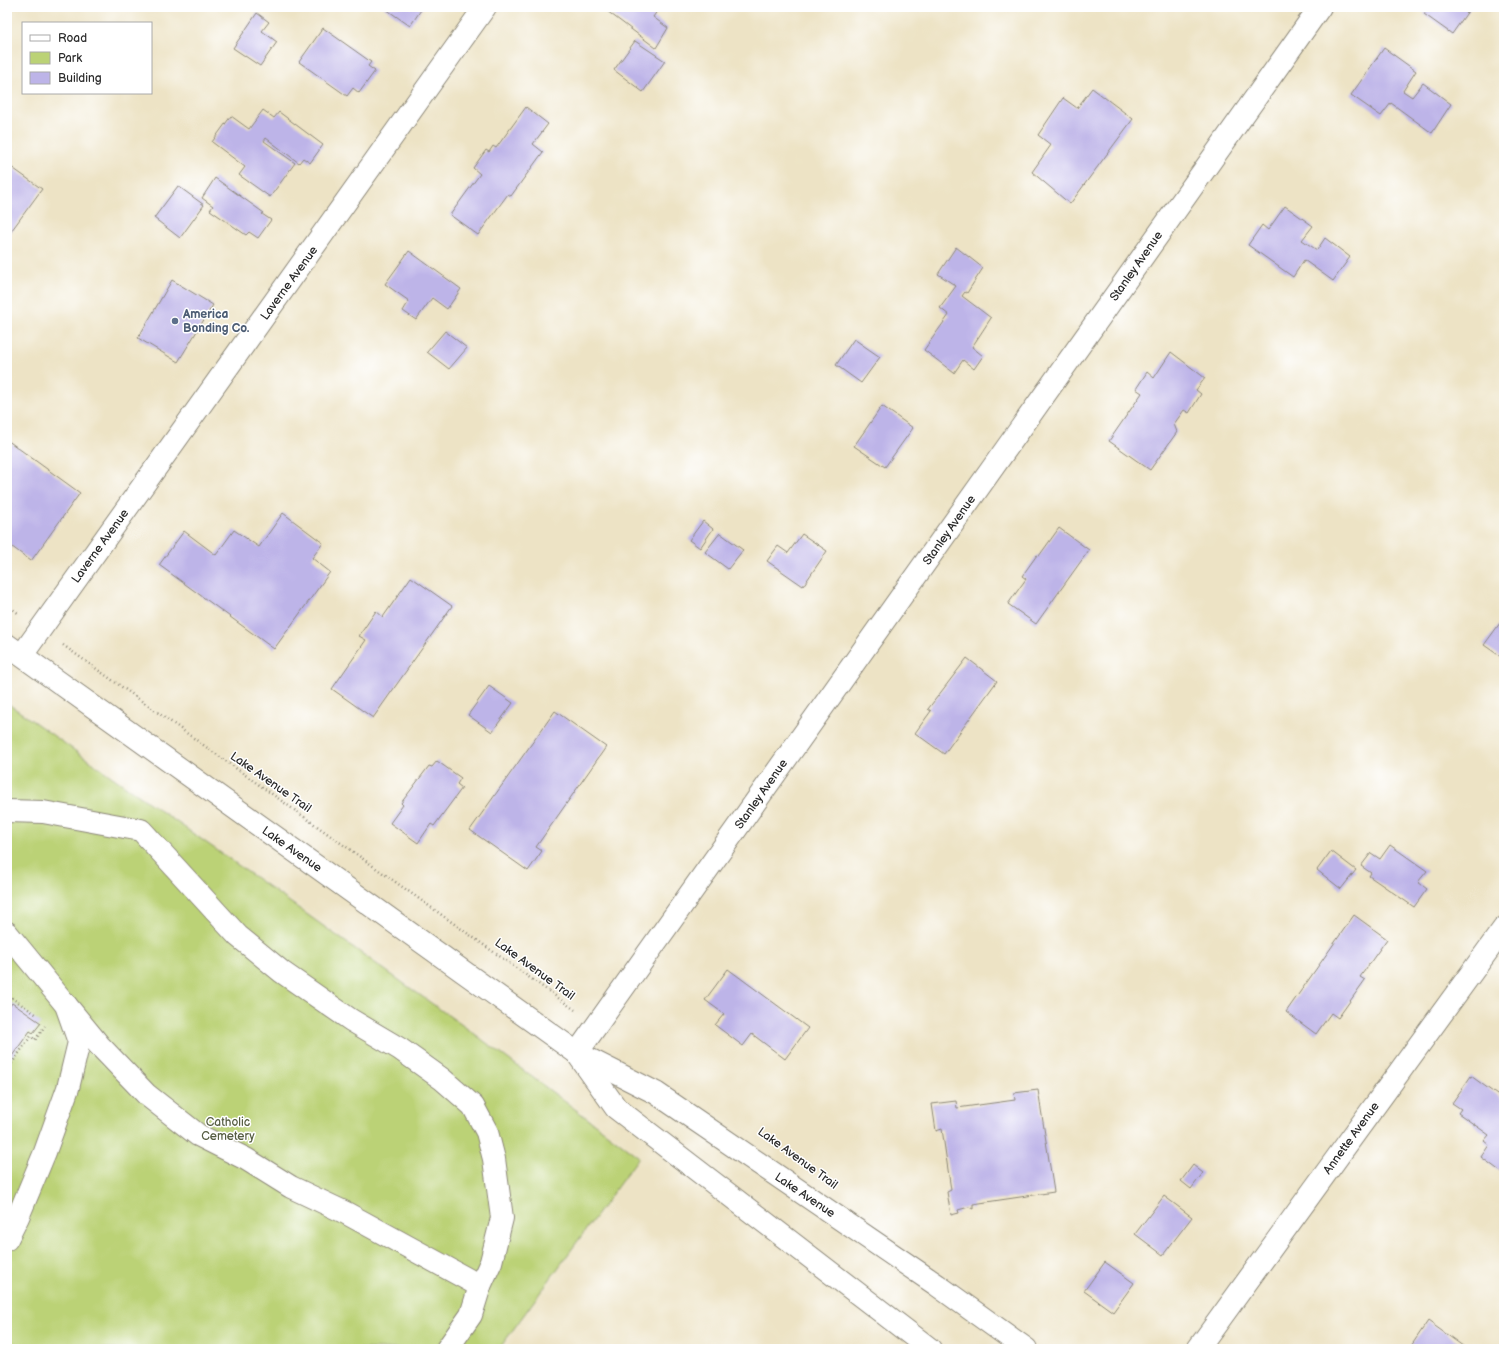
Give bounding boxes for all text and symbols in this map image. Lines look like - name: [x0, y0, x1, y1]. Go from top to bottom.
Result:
- legend: [22, 22, 152, 94]
- text: Road: [58, 31, 87, 46]
- text: Park: [58, 51, 82, 66]
- text: Building: [58, 71, 102, 86]
- street label: Stanley Avenue: [1107, 228, 1166, 304]
- street label: Laverne Avenue: [258, 243, 321, 323]
- place label: America Bonding Co.: [182, 307, 250, 336]
- marker: America Bonding Co.: [170, 316, 180, 326]
- street label: Stanley Avenue: [920, 492, 979, 568]
- street label: Laverne Avenue: [69, 506, 132, 586]
- street label: Lake Avenue Trail: [227, 749, 314, 816]
- street label: Stanley Avenue: [732, 756, 791, 832]
- street label: Lake Avenue: [259, 823, 325, 876]
- street label: Lake Avenue Trail: [492, 935, 578, 1004]
- street label: Annette Avenue: [1320, 1099, 1383, 1177]
- park label: Catholic Cemetery: [201, 1115, 255, 1144]
- street label: Lake Avenue Trail: [755, 1124, 841, 1193]
- street label: Lake Avenue: [772, 1170, 838, 1221]

